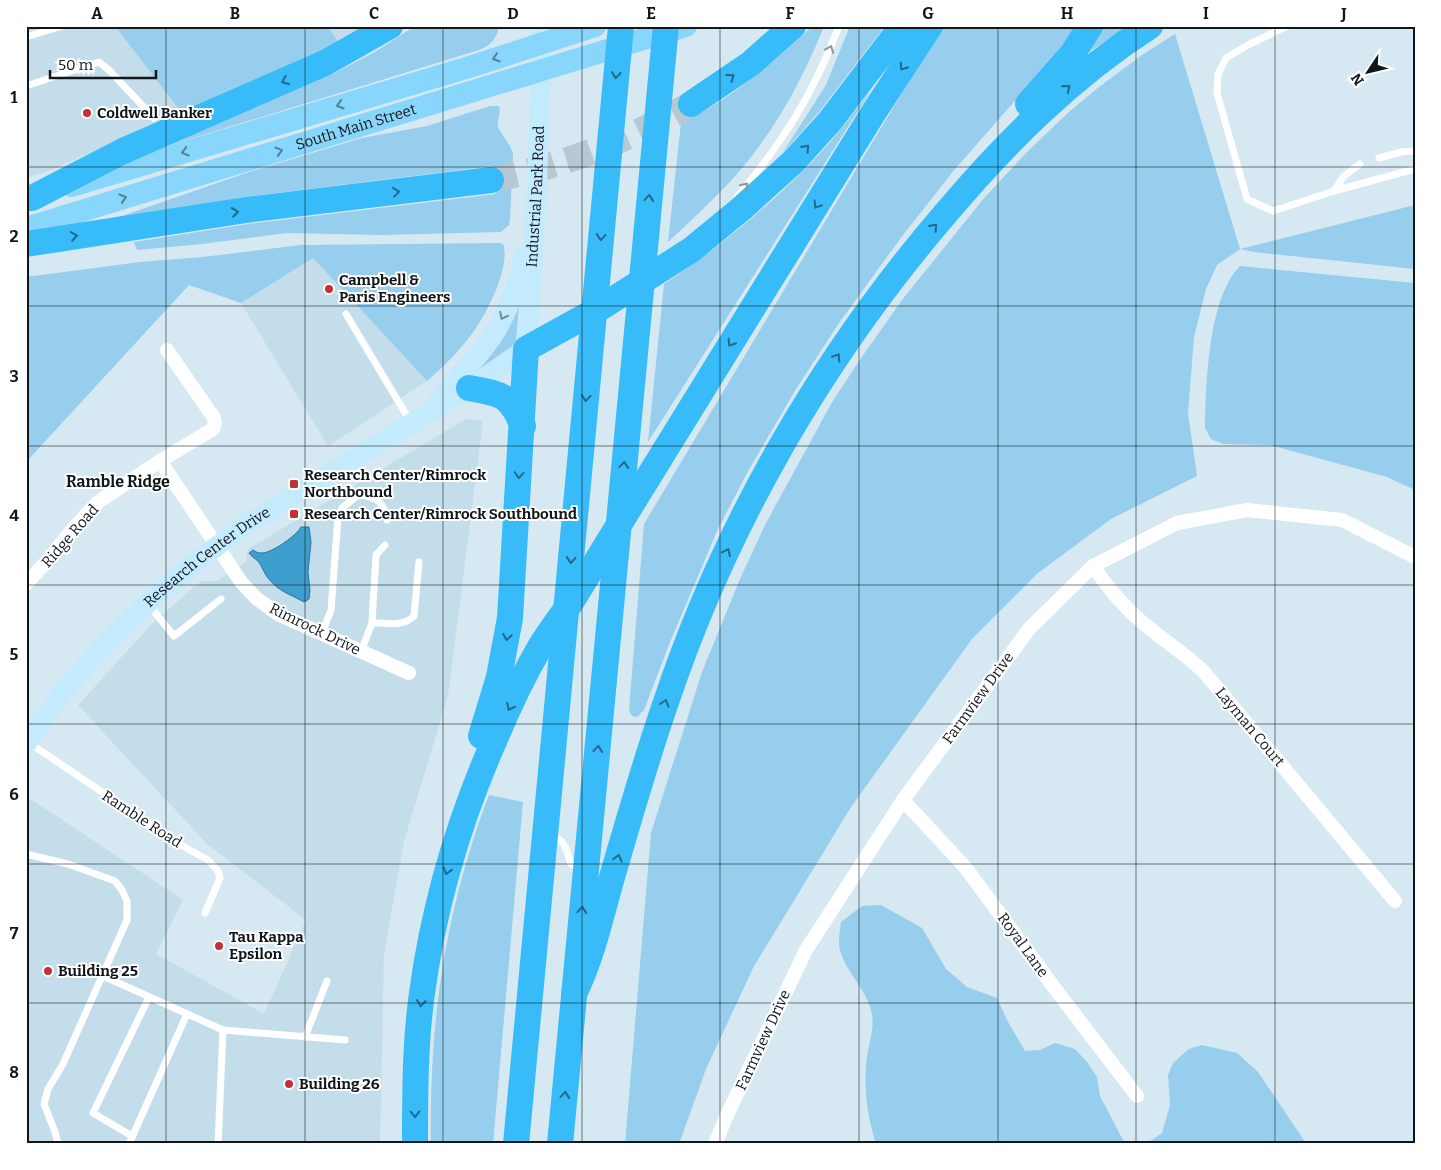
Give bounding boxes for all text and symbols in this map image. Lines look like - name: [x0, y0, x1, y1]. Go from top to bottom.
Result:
- text: A: [91, 4, 103, 23]
- text: B: [230, 4, 240, 23]
- text: C: [369, 4, 379, 23]
- text: D: [507, 4, 519, 23]
- text: E: [646, 4, 656, 23]
- text: F: [786, 4, 795, 23]
- text: G: [922, 4, 934, 23]
- text: H: [1061, 4, 1074, 23]
- text: I: [1203, 4, 1209, 23]
- text: J: [1340, 4, 1347, 23]
- one-way arrow: [824, 45, 835, 54]
- scale bar: [50, 48, 156, 80]
- north arrow: [1344, 48, 1394, 98]
- one-way arrow: [492, 52, 500, 62]
- text: 50 m: [58, 56, 94, 74]
- one-way arrow: [900, 62, 910, 71]
- text: N: [1348, 70, 1368, 88]
- one-way arrow: [611, 71, 622, 79]
- one-way arrow: [281, 74, 290, 85]
- one-way arrow: [725, 75, 734, 83]
- one-way arrow: [1061, 85, 1070, 93]
- text: 1: [11, 88, 18, 107]
- street label: South Main Street: [293, 100, 419, 154]
- one-way arrow: [337, 100, 345, 110]
- place label: Coldwell Banker: [97, 104, 212, 122]
- marker: Coldwell Banker: [81, 107, 93, 119]
- street label: Industrial Park Road: [523, 125, 548, 268]
- one-way arrow: [800, 145, 808, 154]
- one-way arrow: [181, 146, 189, 156]
- one-way arrow: [274, 147, 282, 157]
- one-way arrow: [740, 183, 749, 192]
- one-way arrow: [393, 187, 401, 198]
- one-way arrow: [119, 194, 127, 204]
- one-way arrow: [643, 194, 654, 202]
- one-way arrow: [813, 199, 823, 208]
- one-way arrow: [231, 207, 239, 218]
- one-way arrow: [928, 223, 937, 232]
- text: 2: [9, 227, 19, 246]
- one-way arrow: [71, 231, 79, 242]
- one-way arrow: [596, 233, 607, 241]
- place label: Campbell & Paris Engineers: [339, 271, 450, 306]
- marker: Campbell & Paris Engineers: [323, 283, 335, 295]
- one-way arrow: [499, 311, 510, 320]
- one-way arrow: [728, 338, 738, 347]
- one-way arrow: [830, 353, 840, 362]
- text: 3: [9, 367, 19, 386]
- one-way arrow: [581, 395, 592, 403]
- one-way arrow: [618, 461, 629, 469]
- place label: Research Center/Rimrock Northbound: [304, 466, 486, 501]
- one-way arrow: [513, 471, 524, 479]
- district label: Ramble Ridge: [66, 472, 170, 491]
- marker: Research Center/Rimrock Northbound: [288, 478, 300, 490]
- street label: Ridge Road: [38, 501, 102, 571]
- street label: Research Center Drive: [140, 503, 273, 611]
- place label: Research Center/Rimrock Southbound: [304, 505, 577, 523]
- text: 4: [9, 506, 19, 525]
- marker: Research Center/Rimrock Southbound: [288, 508, 300, 520]
- one-way arrow: [720, 548, 731, 557]
- one-way arrow: [566, 556, 577, 564]
- street label: Rimrock Drive: [266, 599, 364, 659]
- one-way arrow: [502, 633, 512, 641]
- text: 5: [10, 645, 19, 664]
- street label: Farmview Drive: [939, 649, 1017, 747]
- street label: Layman Court: [1212, 684, 1289, 771]
- one-way arrow: [660, 699, 670, 707]
- one-way arrow: [506, 702, 516, 711]
- one-way arrow: [592, 744, 603, 752]
- text: 6: [9, 785, 19, 804]
- street label: Ramble Road: [99, 787, 185, 852]
- one-way arrow: [612, 854, 622, 863]
- one-way arrow: [443, 867, 453, 875]
- one-way arrow: [577, 906, 588, 914]
- street label: Royal Lane: [994, 909, 1052, 981]
- text: 7: [10, 924, 19, 943]
- place label: Tau Kappa Epsilon: [229, 928, 304, 963]
- marker: Tau Kappa Epsilon: [213, 940, 225, 952]
- place label: Building 25: [58, 962, 138, 980]
- marker: Building 25: [42, 965, 54, 977]
- street label: Farmview Drive: [732, 987, 794, 1093]
- one-way arrow: [416, 999, 427, 1007]
- text: 8: [9, 1063, 19, 1082]
- place label: Building 26: [299, 1075, 380, 1093]
- marker: Building 26: [283, 1078, 295, 1090]
- one-way arrow: [559, 1091, 570, 1099]
- one-way arrow: [410, 1111, 420, 1119]

